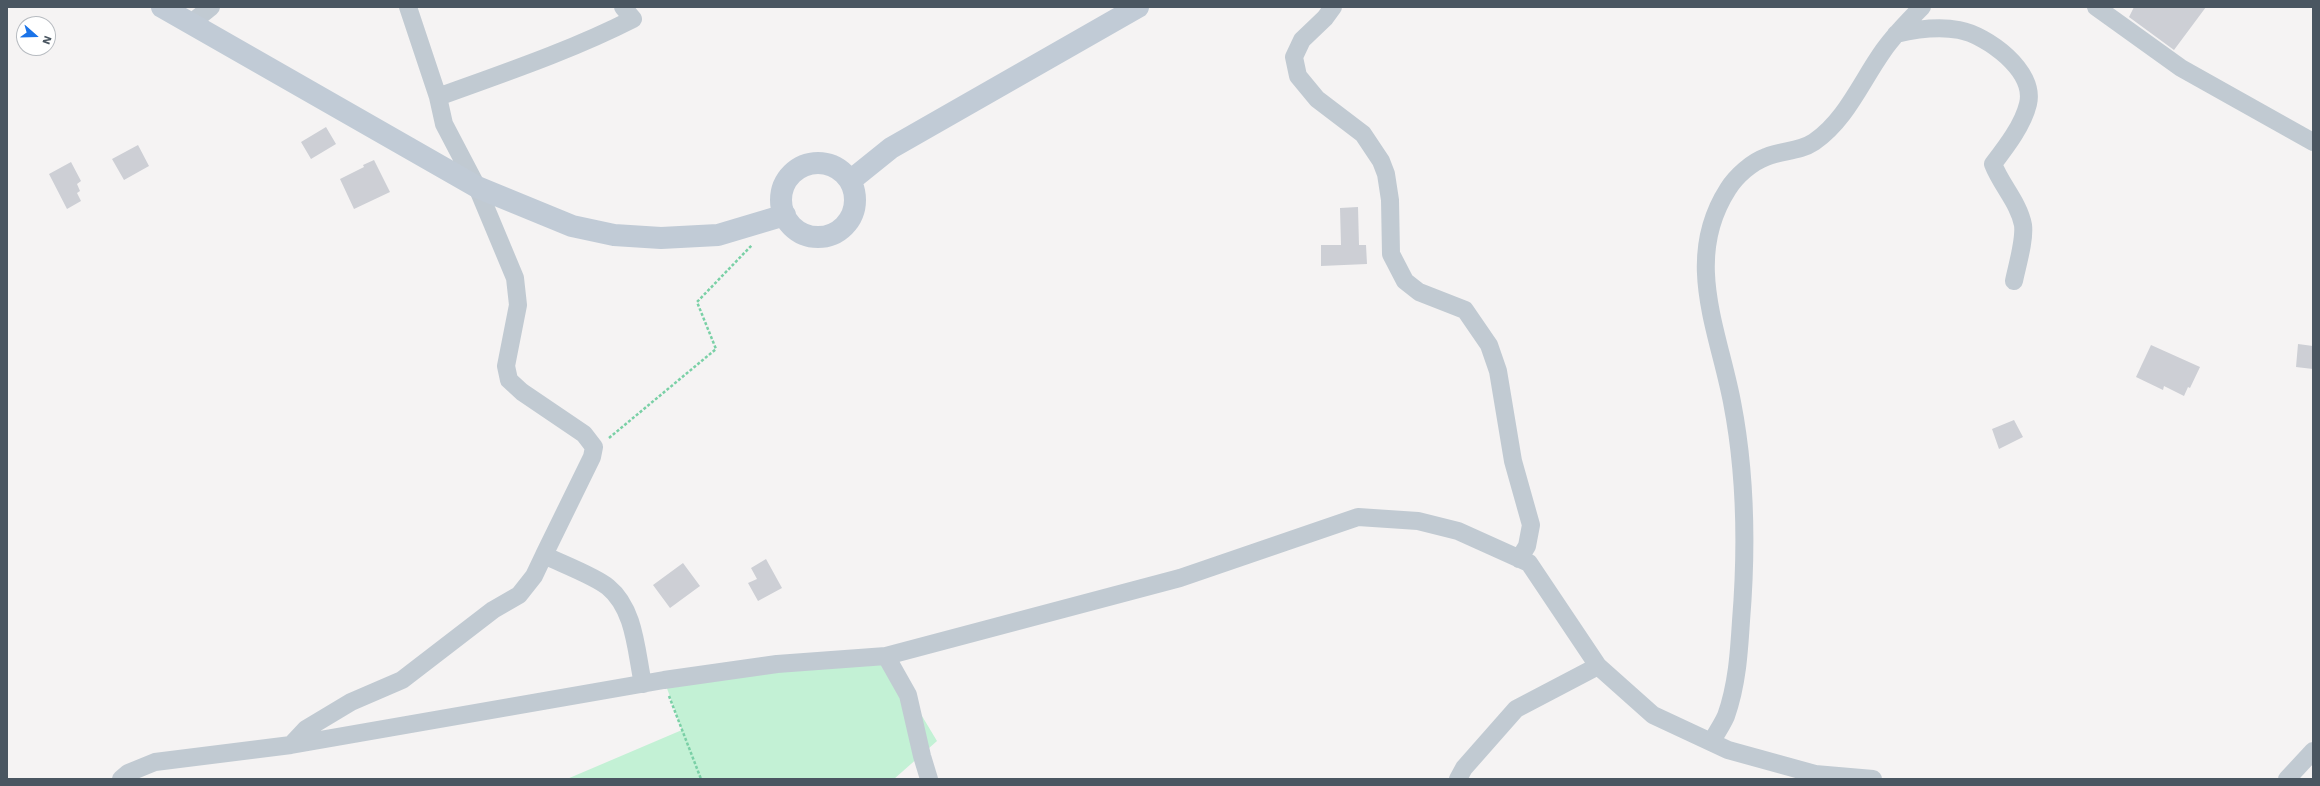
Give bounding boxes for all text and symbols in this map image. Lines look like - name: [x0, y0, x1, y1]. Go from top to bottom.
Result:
- north arrow: [16, 16, 56, 56]
- text: N: [39, 34, 54, 46]

